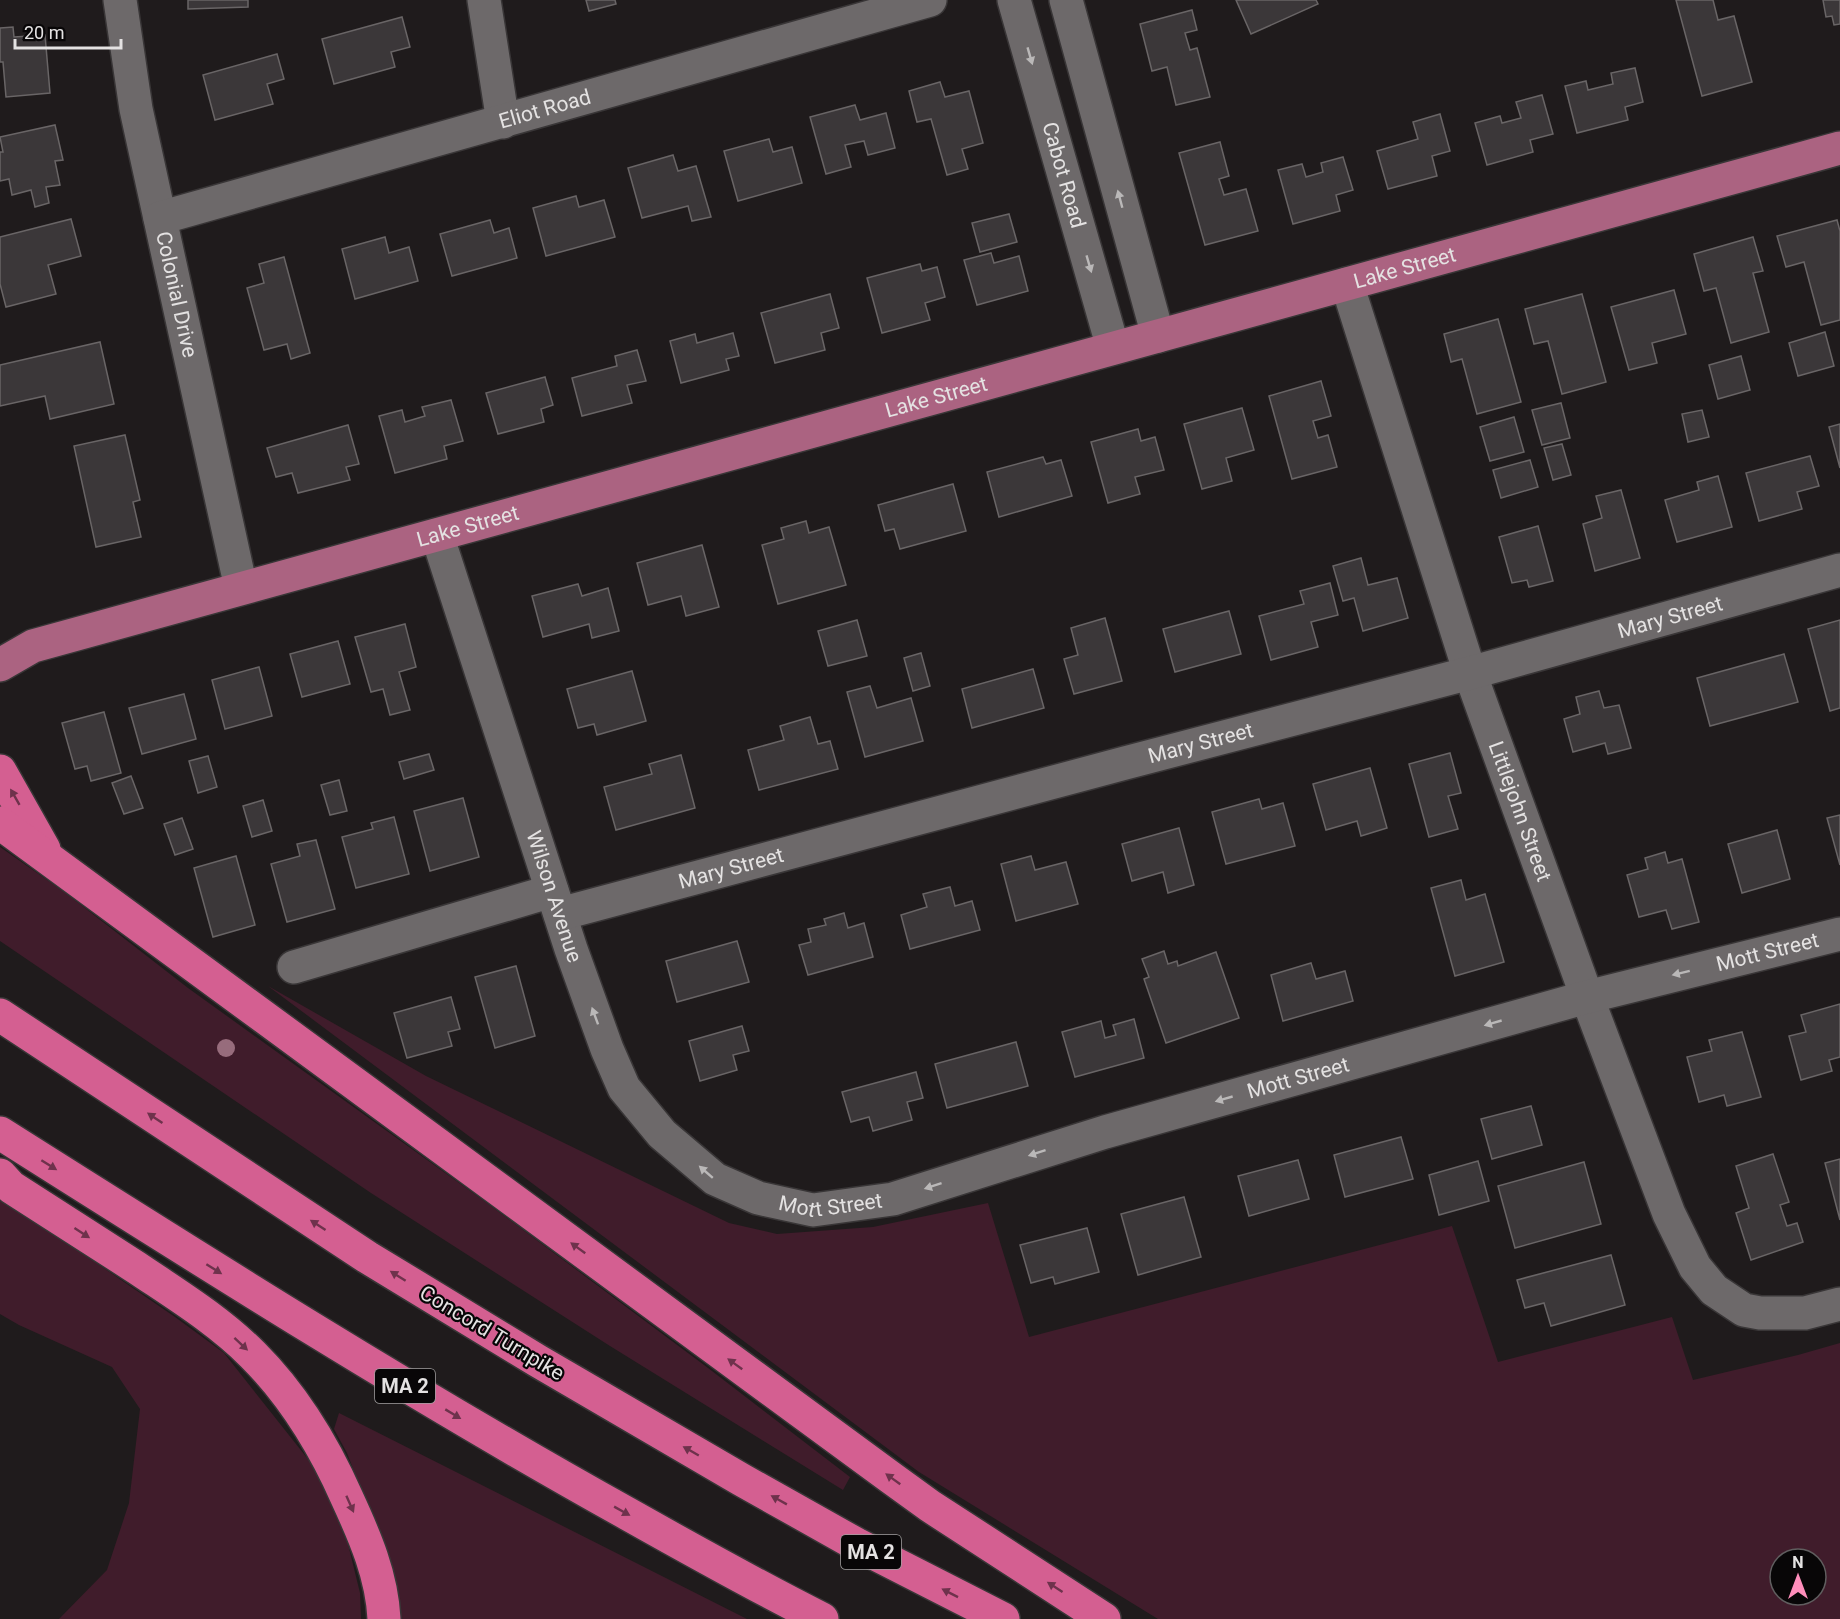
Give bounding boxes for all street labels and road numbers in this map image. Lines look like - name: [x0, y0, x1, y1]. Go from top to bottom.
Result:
- street label: Eliot Road: [496, 85, 594, 133]
- street label: Cabot Road: [1037, 119, 1090, 231]
- street label: Colonial Drive: [151, 229, 202, 360]
- street label: Lake Street: [1351, 242, 1459, 293]
- street label: Lake Street: [882, 372, 990, 423]
- street label: Lake Street: [414, 501, 522, 552]
- street label: Mary Street: [1615, 591, 1725, 643]
- street label: Mary Street: [1146, 718, 1256, 768]
- street label: Littlejohn Street: [1484, 738, 1556, 885]
- street label: Wilson Avenue: [521, 828, 587, 966]
- street label: Mary Street: [676, 843, 786, 894]
- street label: Mott Street: [1714, 928, 1821, 976]
- street label: Mott Street: [1244, 1052, 1352, 1104]
- street label: Mott Street: [776, 1189, 884, 1222]
- street label: Concord Turnpike: [415, 1280, 569, 1386]
- road number: MA 2: [375, 1369, 435, 1403]
- road number: MA 2: [841, 1535, 901, 1569]

